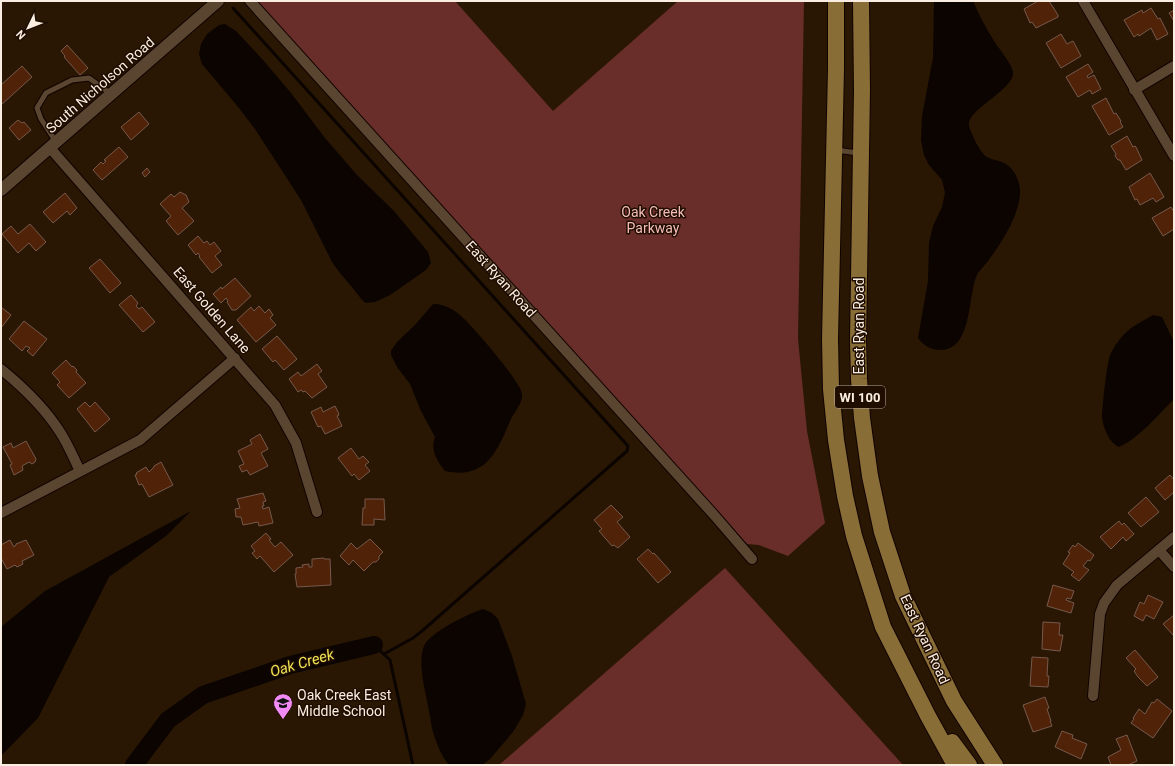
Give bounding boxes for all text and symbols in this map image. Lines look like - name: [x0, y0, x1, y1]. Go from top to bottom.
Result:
- north arrow: [8, 8, 48, 48]
- text: N: [13, 27, 28, 42]
- street label: South Nicholson Road: [43, 34, 157, 136]
- park label: Oak Creek Parkway: [621, 204, 686, 236]
- street label: East Ryan Road: [463, 238, 539, 320]
- street label: East Golden Lane: [170, 264, 254, 356]
- street label: East Ryan Road: [851, 278, 867, 374]
- road number: WI 100: [835, 386, 885, 408]
- street label: East Ryan Road: [897, 592, 953, 686]
- water label: Oak Creek: [268, 645, 337, 681]
- place label: Oak Creek East Middle School: [297, 687, 392, 719]
- school or university icon: Oak Creek East Middle School: [272, 692, 294, 720]

